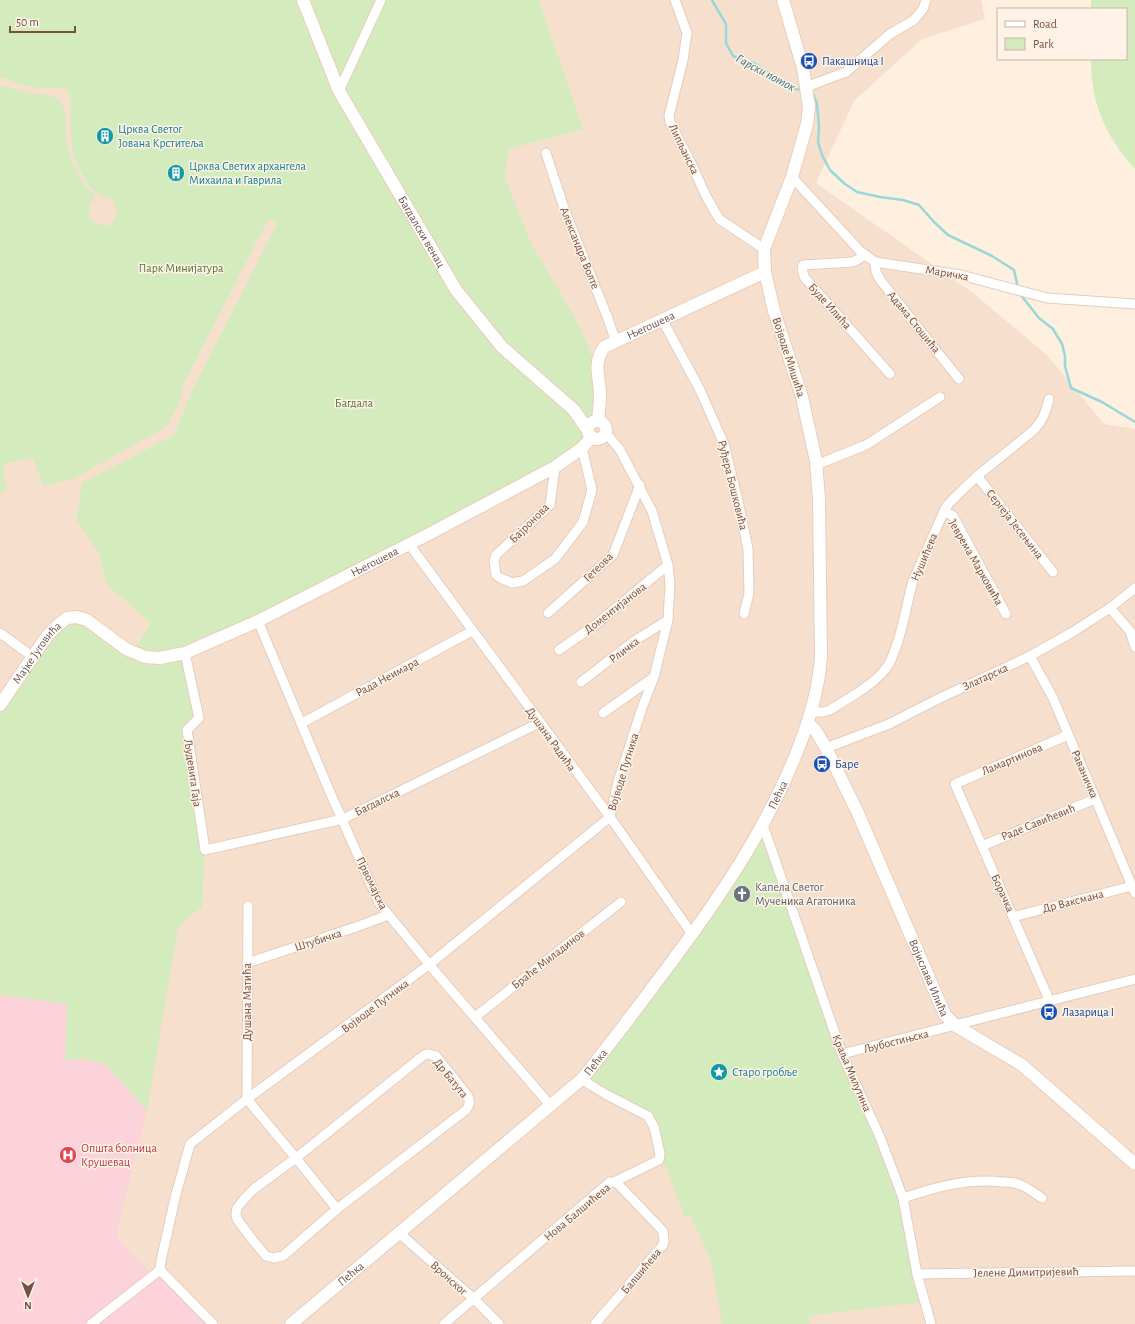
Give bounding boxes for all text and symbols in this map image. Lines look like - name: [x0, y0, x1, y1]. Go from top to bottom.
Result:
- scale bar: [10, 8, 75, 34]
- legend: [997, 8, 1127, 60]
- text: 50 m: [16, 16, 39, 28]
- text: Road: [1033, 18, 1057, 30]
- text: Park: [1033, 38, 1054, 50]
- bus stop icon: Пакашница I: [799, 51, 819, 71]
- water label: Гарски поток: [733, 52, 798, 95]
- place label: Пакашница I: [822, 55, 884, 67]
- street label: Липљанска: [667, 122, 702, 177]
- place label: Црква Светог Јована Крститеља: [118, 123, 204, 149]
- building icon: Црква Светог Јована Крститеља: [95, 126, 115, 146]
- place label: Црква Светих архангела Михаила и Гаврила: [189, 160, 307, 186]
- building icon: Црква Светих архангела Михаила и Гаврила: [166, 163, 186, 183]
- street label: Багдалски венац: [396, 194, 448, 270]
- street label: Александра Волте: [558, 205, 602, 291]
- park label: Парк Минијатура: [139, 262, 224, 275]
- street label: Маричка: [924, 263, 970, 283]
- street label: Буде Илића: [806, 281, 854, 332]
- street label: Адама Стошића: [885, 289, 943, 356]
- street label: Његошева: [625, 309, 677, 342]
- street label: Војводе Мишића: [770, 316, 808, 399]
- park label: Багдала: [335, 397, 374, 409]
- street label: Руђера Бошковића: [715, 439, 750, 532]
- street label: Сергеја Јесењина: [983, 487, 1046, 562]
- street label: Бајронова: [507, 501, 552, 546]
- street label: Јеврема Марковића: [946, 517, 1006, 608]
- street label: Нушићева: [909, 531, 941, 583]
- street label: Његошева: [349, 544, 401, 579]
- street label: Гетеова: [581, 550, 615, 584]
- street label: Доментијанова: [582, 580, 649, 637]
- street label: Мајке Југовића: [10, 619, 64, 686]
- street label: Рличка: [607, 635, 642, 665]
- street label: Рада Неимара: [353, 655, 421, 699]
- street label: Златарска: [961, 661, 1010, 693]
- street label: Душана Радића: [523, 705, 578, 774]
- street label: Војводе Путника: [605, 731, 642, 813]
- street label: Људевита Гаја: [181, 738, 204, 808]
- street label: Ламартинова: [980, 741, 1045, 777]
- street label: Раваничка: [1069, 748, 1101, 800]
- bus stop icon: Баре: [812, 754, 832, 774]
- place label: Баре: [835, 758, 859, 770]
- street label: Пећка: [766, 778, 790, 811]
- street label: Багдалска: [353, 786, 402, 818]
- street label: Раде Савићевић: [999, 802, 1077, 842]
- street label: Првомајска: [353, 855, 390, 912]
- street label: Борачка: [989, 872, 1017, 914]
- place label: Капела Светог Мученика Агатоника: [755, 881, 856, 908]
- church icon: Капела Светог Мученика Агатоника: [732, 884, 752, 904]
- street label: Др Ваксмана: [1041, 887, 1105, 914]
- street label: Штубичка: [293, 927, 344, 954]
- street label: Браће Миладинов: [509, 927, 587, 991]
- street label: Војислава Илића: [907, 937, 951, 1019]
- street label: Душана Матића: [241, 963, 254, 1041]
- street label: Војводе Путника: [339, 977, 412, 1036]
- bus stop icon: Лазарица I: [1039, 1002, 1059, 1022]
- place label: Лазарица I: [1062, 1006, 1114, 1018]
- street label: Љубостињска: [862, 1027, 931, 1056]
- street label: Краља Милутина: [829, 1033, 874, 1114]
- street label: Пећка: [581, 1046, 610, 1078]
- street label: Др Батута: [431, 1056, 471, 1101]
- place icon: Старо гробље: [709, 1062, 729, 1082]
- place label: Старо гробље: [732, 1066, 797, 1078]
- place label: Општа болница Крушевац: [81, 1142, 158, 1169]
- hospital icon: Општа болница Крушевац: [58, 1145, 78, 1165]
- street label: Нова Балшићева: [542, 1181, 613, 1243]
- street label: Балшићева: [619, 1246, 664, 1296]
- street label: Пећка: [335, 1259, 366, 1288]
- street label: Вронског: [428, 1259, 470, 1298]
- street label: Јелене Димитријевић: [973, 1265, 1079, 1280]
- north arrow: [8, 1276, 48, 1316]
- text: N: [24, 1300, 32, 1311]

